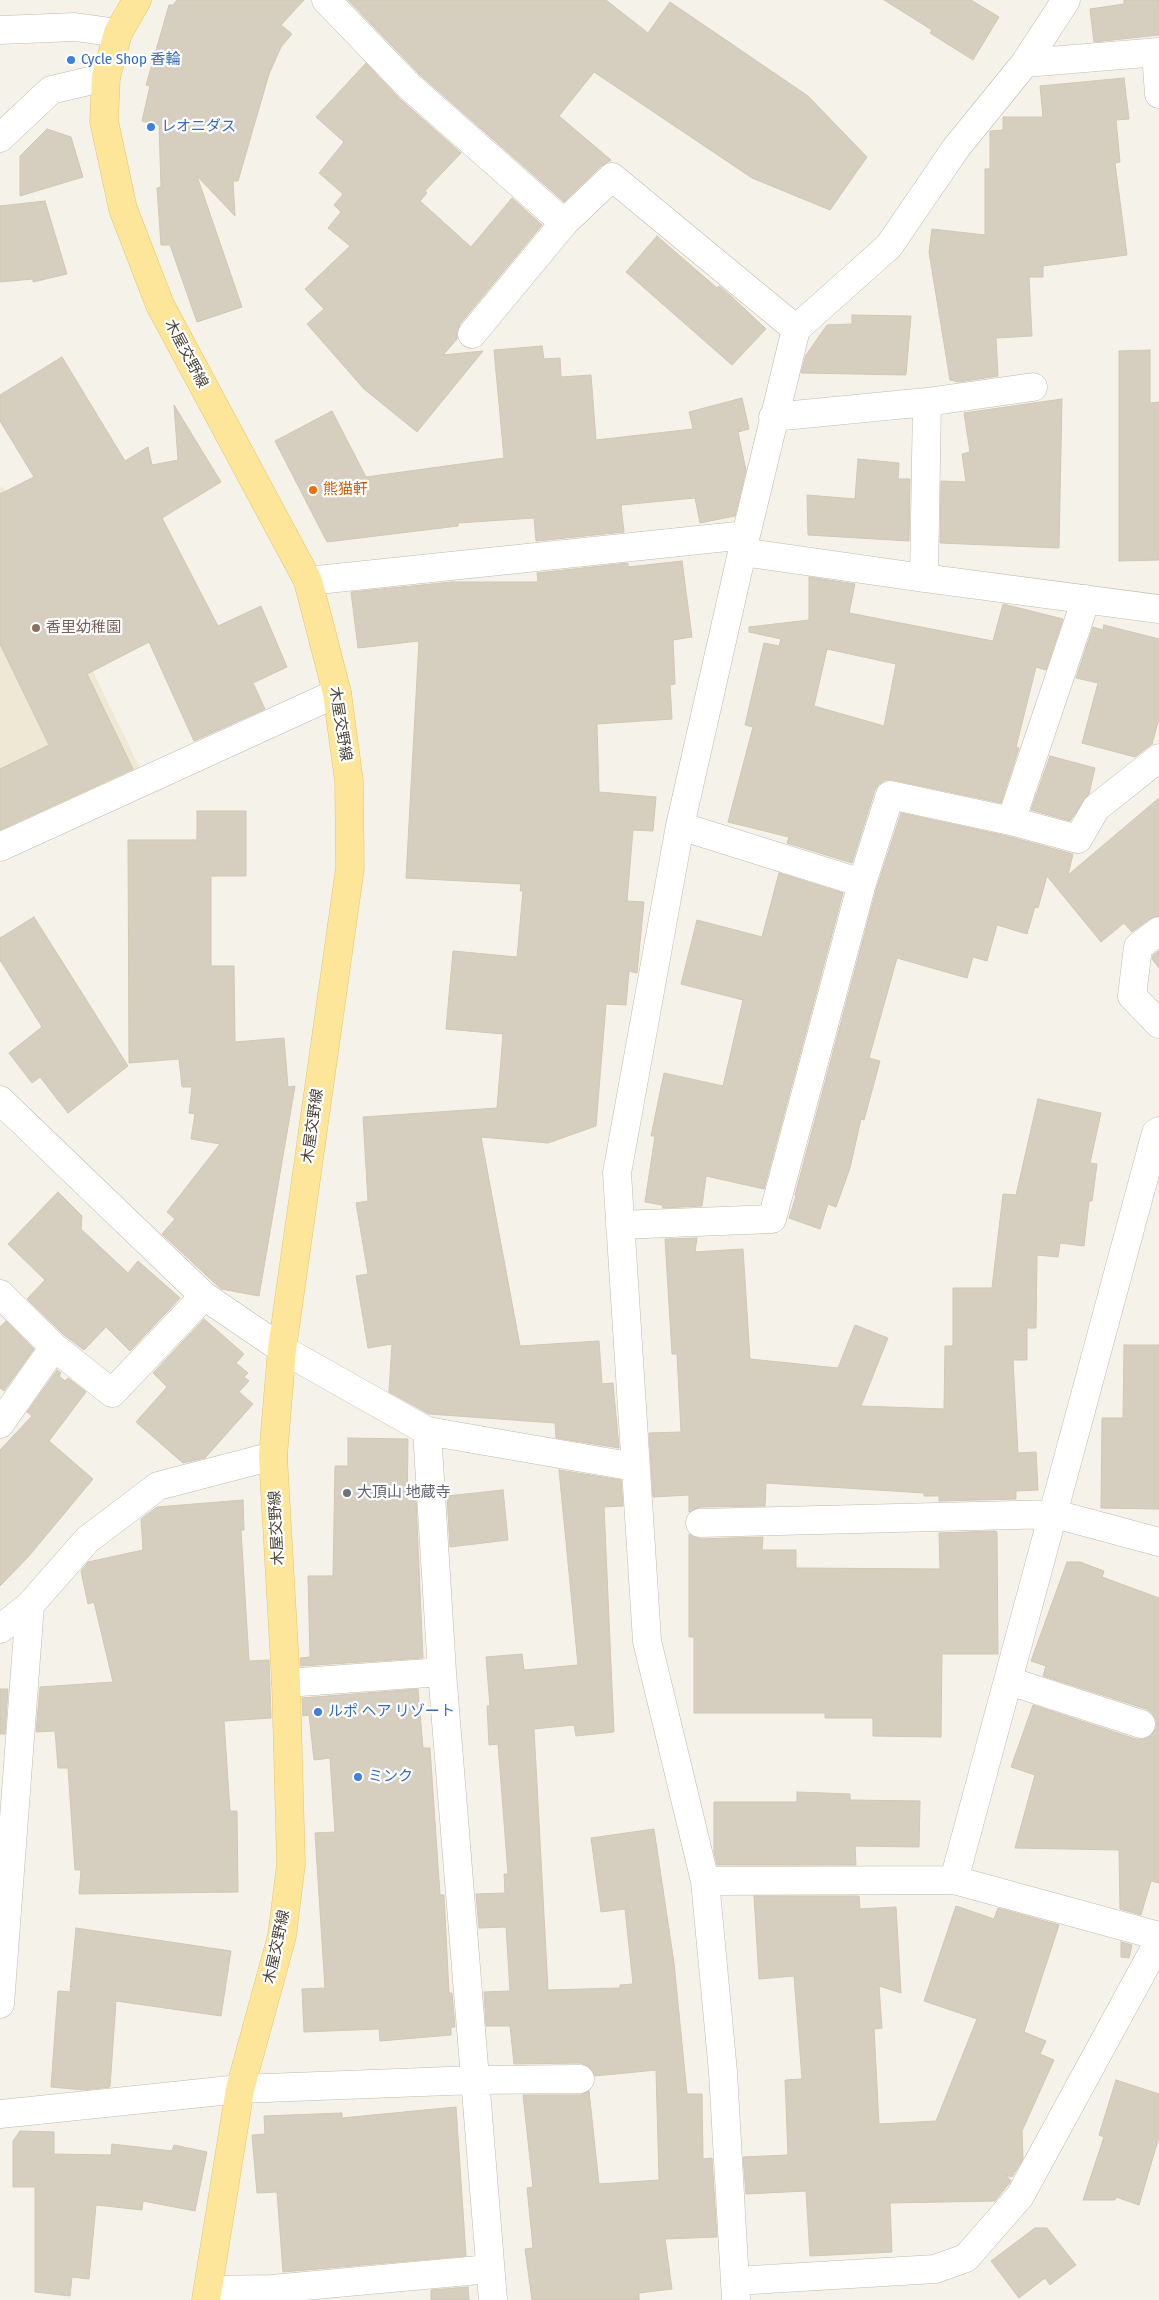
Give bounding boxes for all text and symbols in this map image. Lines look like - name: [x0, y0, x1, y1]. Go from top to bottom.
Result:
- place label: Cycle Shop 香輪: [81, 51, 180, 69]
- marker: Cycle Shop 香輪: [65, 54, 77, 66]
- place label: レオニダス: [161, 118, 236, 136]
- marker: レオニダス: [145, 121, 157, 133]
- street label: 木屋交野線: [160, 317, 212, 391]
- place label: 熊猫軒: [323, 481, 368, 499]
- marker: 熊猫軒: [307, 484, 319, 496]
- place label: 香里幼稚園: [46, 619, 121, 637]
- marker: 香里幼稚園: [30, 622, 42, 634]
- street label: 木屋交野線: [325, 686, 355, 762]
- street label: 木屋交野線: [299, 1088, 327, 1164]
- place label: 大頂山 地蔵寺: [357, 1484, 451, 1502]
- marker: 大頂山 地蔵寺: [341, 1487, 353, 1499]
- street label: 木屋交野線: [266, 1490, 288, 1566]
- place label: ルポ ヘア リゾート: [328, 1703, 455, 1721]
- marker: ルポ ヘア リゾート: [312, 1706, 324, 1718]
- place label: ミンク: [368, 1768, 413, 1786]
- marker: ミンク: [352, 1771, 364, 1783]
- street label: 木屋交野線: [260, 1908, 294, 1986]

